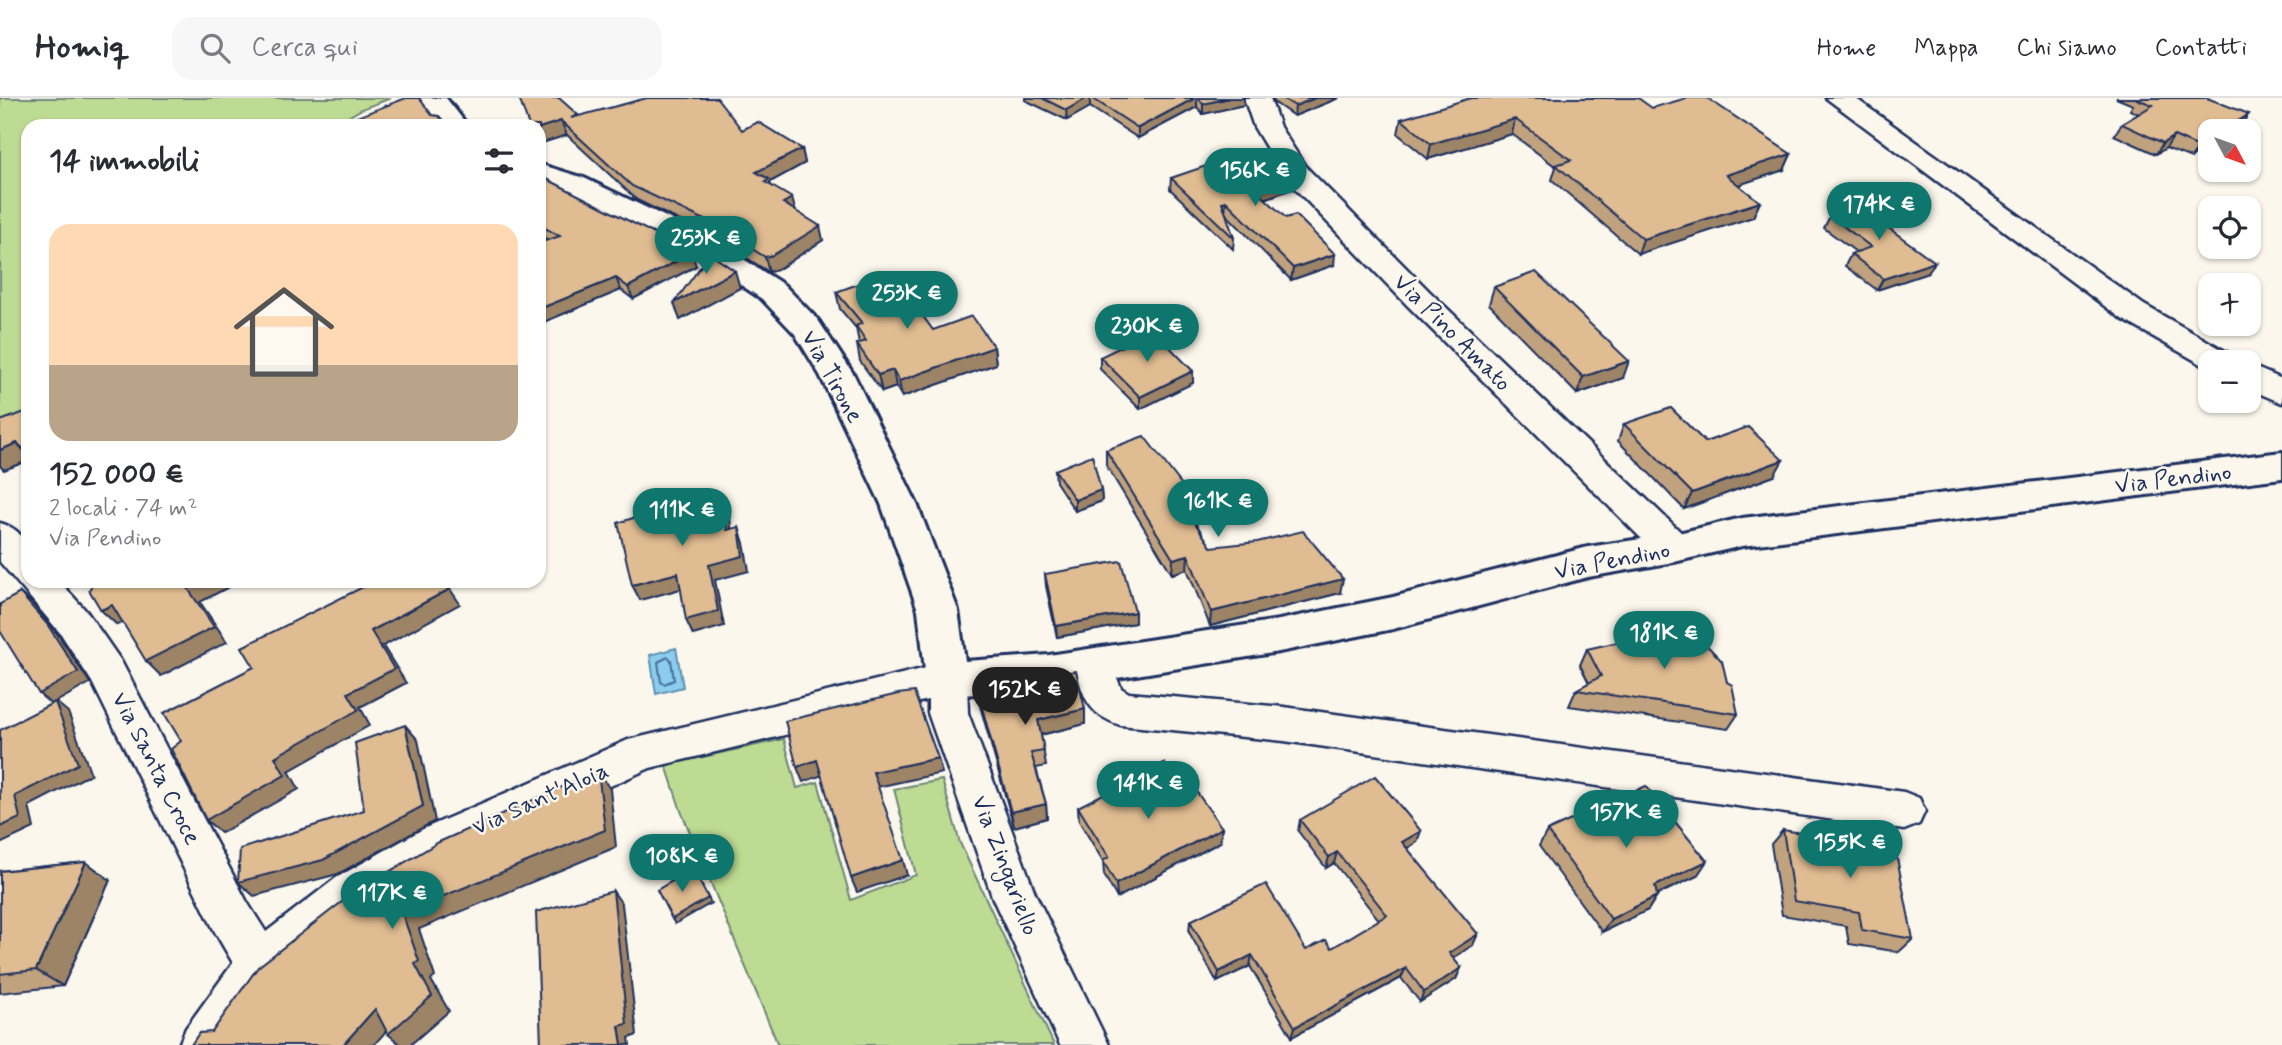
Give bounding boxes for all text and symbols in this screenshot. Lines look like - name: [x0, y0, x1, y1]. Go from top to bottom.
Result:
- search box: [172, 17, 662, 80]
- text: Homiq: [35, 26, 130, 70]
- icon: search: [196, 29, 234, 67]
- text: Cerca qui: [252, 31, 358, 65]
- text: Home: [1817, 33, 1876, 64]
- text: Mappa: [1914, 33, 1978, 64]
- text: Chi siamo: [2016, 33, 2117, 64]
- text: Contatti: [2155, 33, 2247, 64]
- north arrow: [2198, 119, 2261, 182]
- map controls: [2198, 119, 2261, 413]
- text: 14 immobili: [49, 142, 200, 181]
- icon: filters: [480, 142, 518, 180]
- pin: 156K €: [1198, 148, 1312, 208]
- text: 156K €: [1220, 156, 1290, 186]
- pin: 174K €: [1822, 183, 1936, 242]
- text: 174K €: [1843, 190, 1915, 220]
- button: locate: [2198, 196, 2261, 259]
- pin: 253K €: [649, 216, 763, 276]
- text: 253K €: [671, 224, 741, 254]
- street label: Via Pino Amato: [1386, 267, 1518, 399]
- icon: home: [221, 269, 347, 395]
- pin: 253K €: [850, 272, 964, 331]
- button: +: [2198, 273, 2261, 336]
- text: 253K €: [872, 279, 942, 309]
- pin: 230K €: [1090, 304, 1204, 364]
- text: 230K €: [1111, 312, 1183, 342]
- street label: Via Tirone: [793, 325, 870, 429]
- button: −: [2198, 350, 2261, 413]
- text: 152 000 €: [49, 455, 184, 494]
- street label: Via Pendino: [2113, 457, 2233, 502]
- pin: 161K €: [1161, 480, 1275, 539]
- text: 161K €: [1183, 487, 1253, 517]
- pin: 111K €: [625, 489, 739, 548]
- text: 2 locali · 74 m²: [49, 494, 198, 524]
- text: 111K €: [649, 496, 715, 526]
- text: Via Pendino: [49, 524, 161, 554]
- street label: Via Pendino: [1552, 535, 1673, 588]
- pin: 181K €: [1607, 612, 1721, 671]
- text: 181K €: [1629, 619, 1699, 649]
- pin: 152K €: [968, 668, 1082, 727]
- text: 152K €: [988, 675, 1062, 705]
- street label: Via Santa Croce: [104, 687, 208, 850]
- street label: Via Sant'Aloia: [467, 755, 614, 843]
- pin: 141K €: [1091, 762, 1205, 821]
- text: 141K €: [1113, 769, 1183, 799]
- pin: 157K €: [1569, 790, 1683, 850]
- street label: Via Zingariello: [962, 791, 1046, 941]
- text: 157K €: [1590, 798, 1662, 828]
- pin: 155K €: [1793, 820, 1907, 880]
- text: 155K €: [1814, 828, 1886, 858]
- pin: 108K €: [625, 834, 739, 894]
- text: 108K €: [645, 842, 719, 872]
- pin: 117K €: [335, 872, 449, 931]
- text: 117K €: [357, 879, 427, 909]

